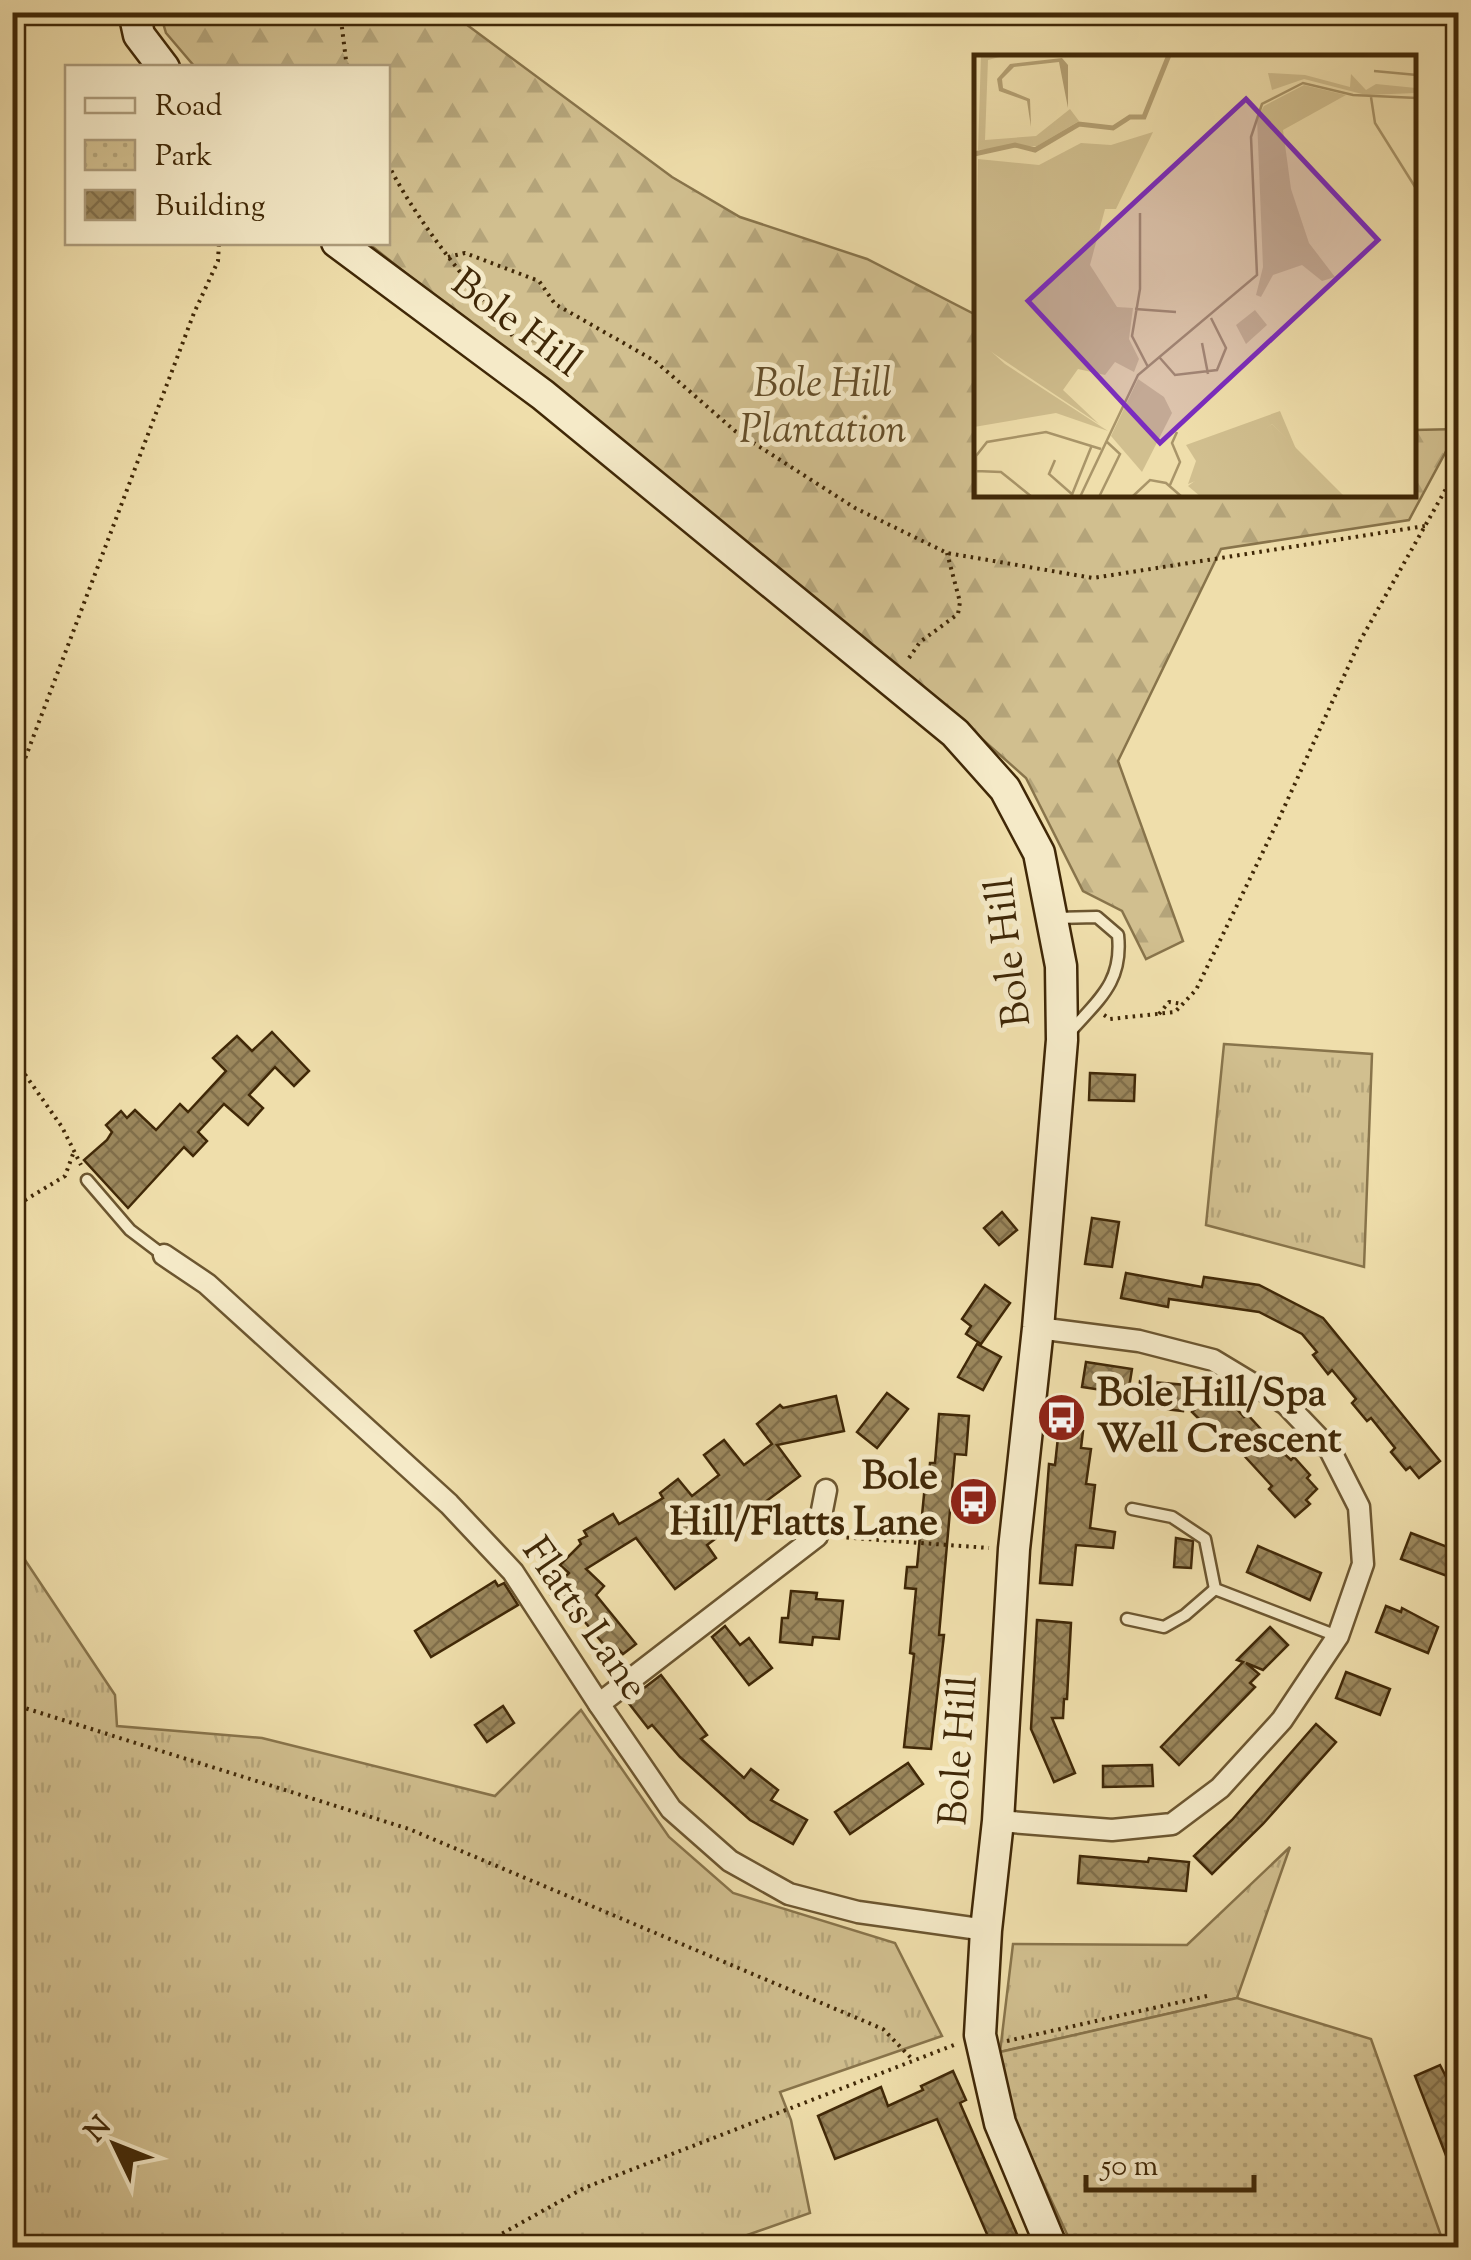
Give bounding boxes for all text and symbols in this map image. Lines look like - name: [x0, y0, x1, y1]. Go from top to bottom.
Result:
- inset map: [974, 55, 1416, 498]
- legend: [65, 65, 390, 245]
- text: Road: [155, 86, 222, 129]
- text: Park: [155, 136, 212, 179]
- text: Building: [155, 186, 265, 229]
- street label: Bole Hill: [438, 257, 592, 393]
- park label: Bole Hill Plantation: [739, 358, 907, 461]
- street label: Bole Hill: [974, 874, 1048, 1030]
- place label: Bole Hill/Spa Well Crescent: [1097, 1367, 1342, 1470]
- bus stop icon: Bole Hill/Spa Well Crescent: [1036, 1392, 1088, 1444]
- place label: Bole Hill/Flatts Lane: [670, 1450, 938, 1553]
- bus stop icon: Bole Hill/Flatts Lane: [947, 1475, 999, 1527]
- street label: Flatts Lane: [506, 1527, 660, 1713]
- street label: Bole Hill: [927, 1674, 995, 1828]
- north arrow: [65, 2095, 165, 2195]
- text: N: [77, 2108, 121, 2152]
- scale bar: [1086, 2130, 1254, 2192]
- text: 50 m: [1099, 2146, 1159, 2189]

